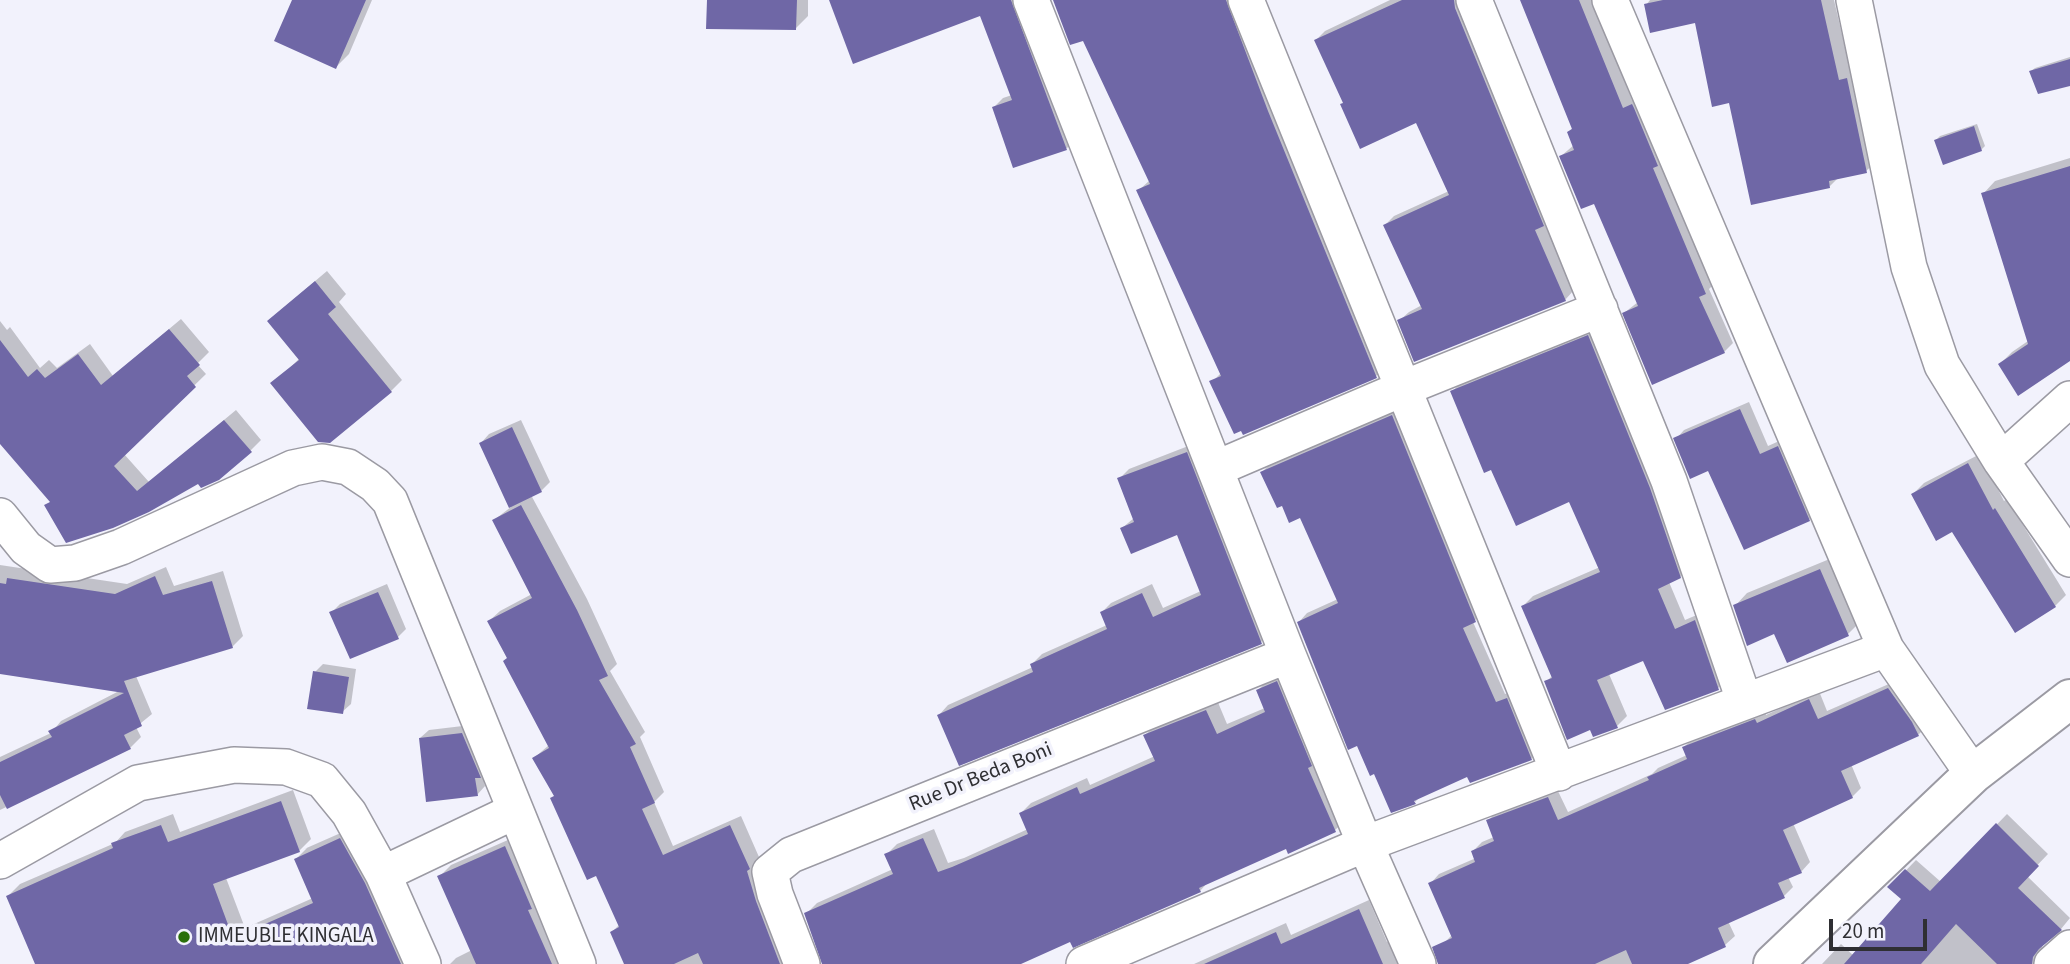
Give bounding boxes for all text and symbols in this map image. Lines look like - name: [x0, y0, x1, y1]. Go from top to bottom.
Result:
- street label: Rue Dr Beda Boni: [906, 738, 1056, 818]
- scale bar: [1832, 904, 1930, 948]
- text: 20 m: [1842, 916, 1884, 946]
- place label: IMMEUBLE KINGALA: [198, 924, 374, 950]
- marker: IMMEUBLE KINGALA: [176, 929, 192, 945]

